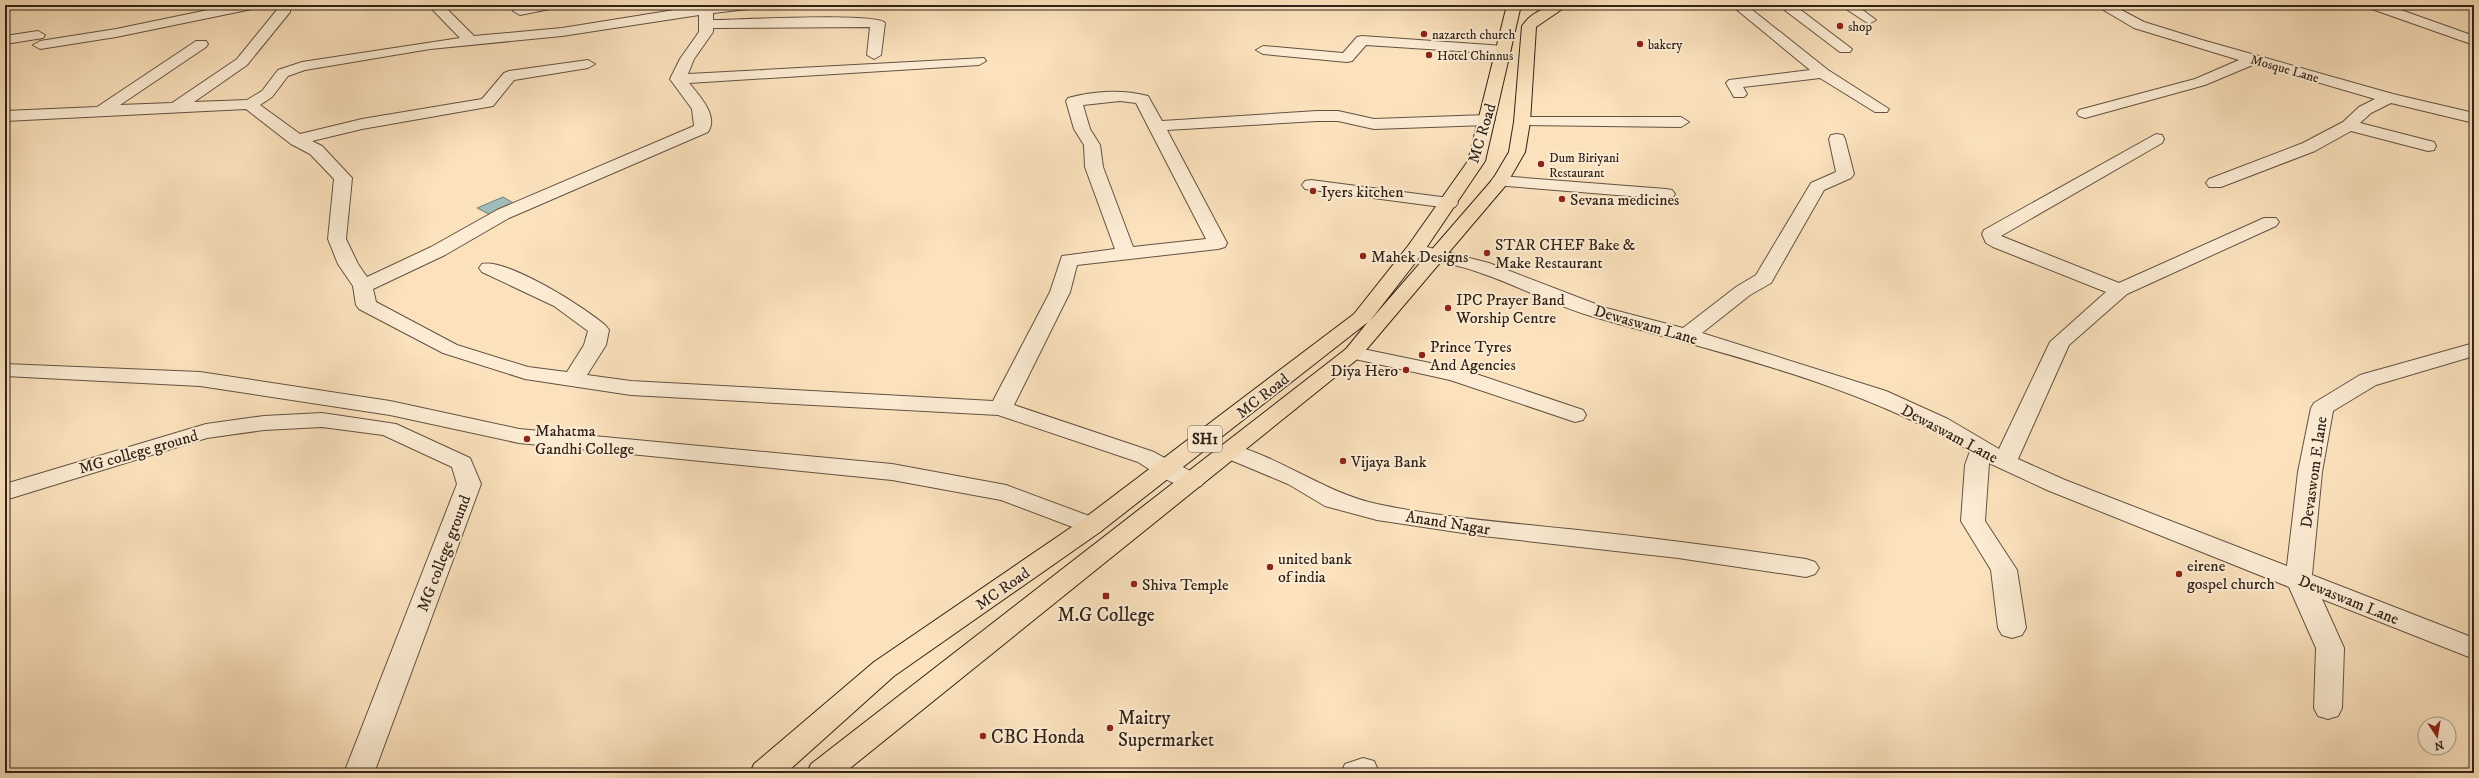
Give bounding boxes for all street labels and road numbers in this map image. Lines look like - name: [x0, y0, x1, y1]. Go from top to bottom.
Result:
- street label: Mosque Lane: [2249, 52, 2321, 86]
- street label: MC Road: [1463, 101, 1501, 166]
- street label: Dewaswam Lane: [1592, 301, 1700, 349]
- street label: MC Road: [1232, 369, 1293, 423]
- street label: Dewaswam Lane: [1898, 400, 2002, 468]
- street label: Devaswom E lane: [2296, 415, 2332, 529]
- street label: MG college ground: [76, 425, 200, 479]
- road number: SH1: [1188, 426, 1222, 452]
- street label: MG college ground: [413, 492, 475, 614]
- street label: Anand Nagar: [1404, 506, 1492, 540]
- street label: MC Road: [972, 563, 1034, 615]
- street label: Dewaswam Lane: [2295, 571, 2402, 629]

